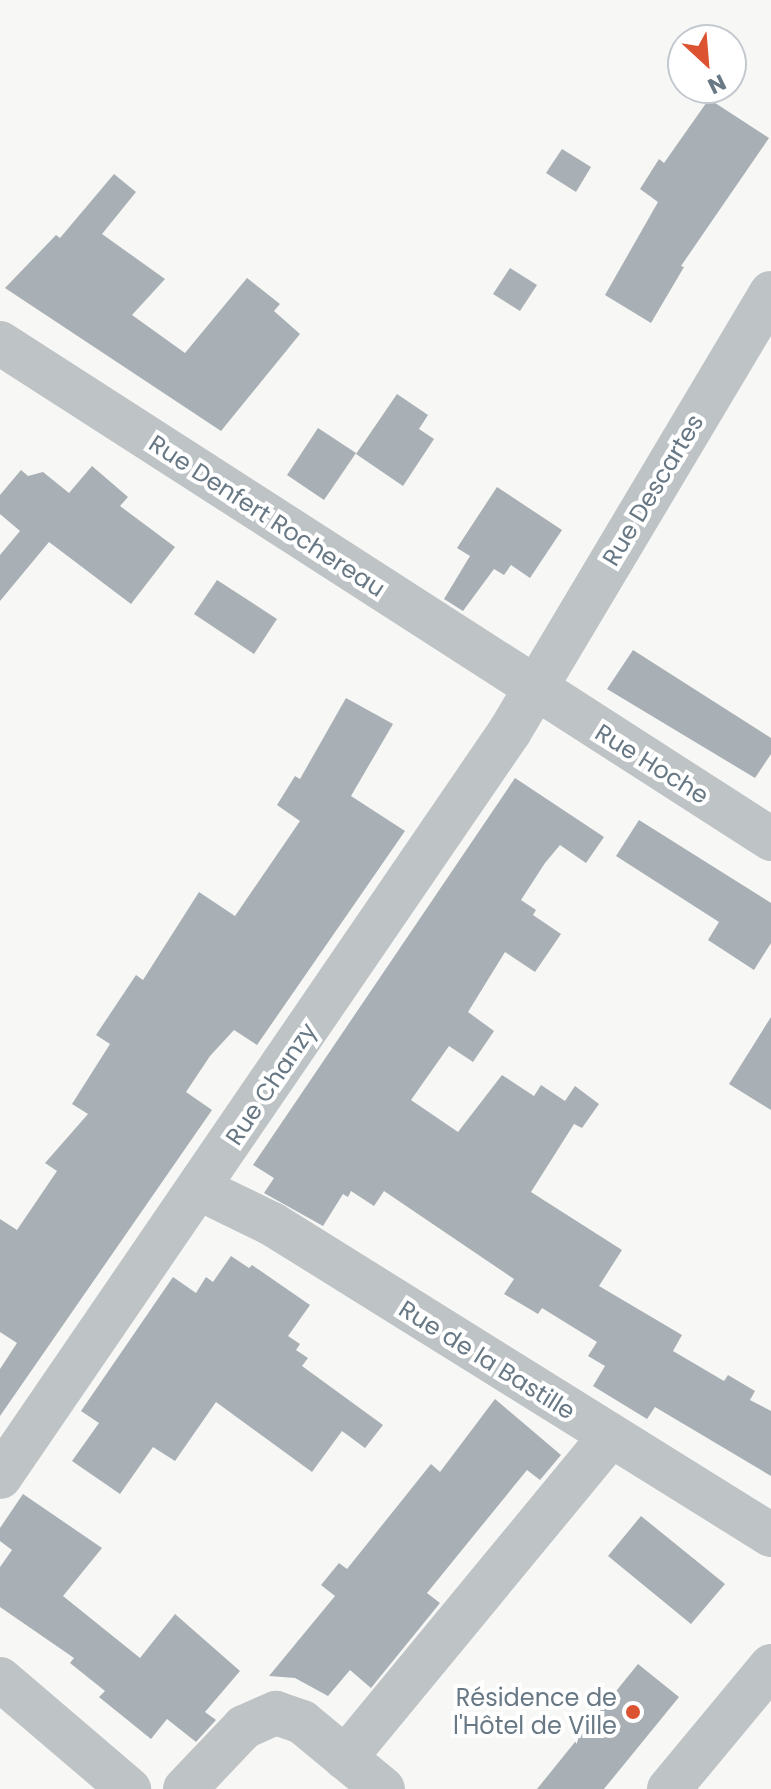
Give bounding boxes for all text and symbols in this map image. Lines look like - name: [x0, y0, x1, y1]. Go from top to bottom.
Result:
- north arrow: [667, 24, 747, 104]
- text: N: [703, 67, 731, 102]
- street label: Rue Descartes: [596, 409, 710, 571]
- street label: Rue Denfert Rochereau: [144, 429, 390, 603]
- street label: Rue Hoche: [590, 718, 714, 810]
- street label: Rue Chanzy: [220, 1017, 322, 1151]
- street label: Rue de la Bastille: [394, 1294, 580, 1426]
- place label: Résidence de l'Hôtel de Ville: [453, 1684, 617, 1740]
- marker: Résidence de l'Hôtel de Ville: [624, 1703, 642, 1721]

